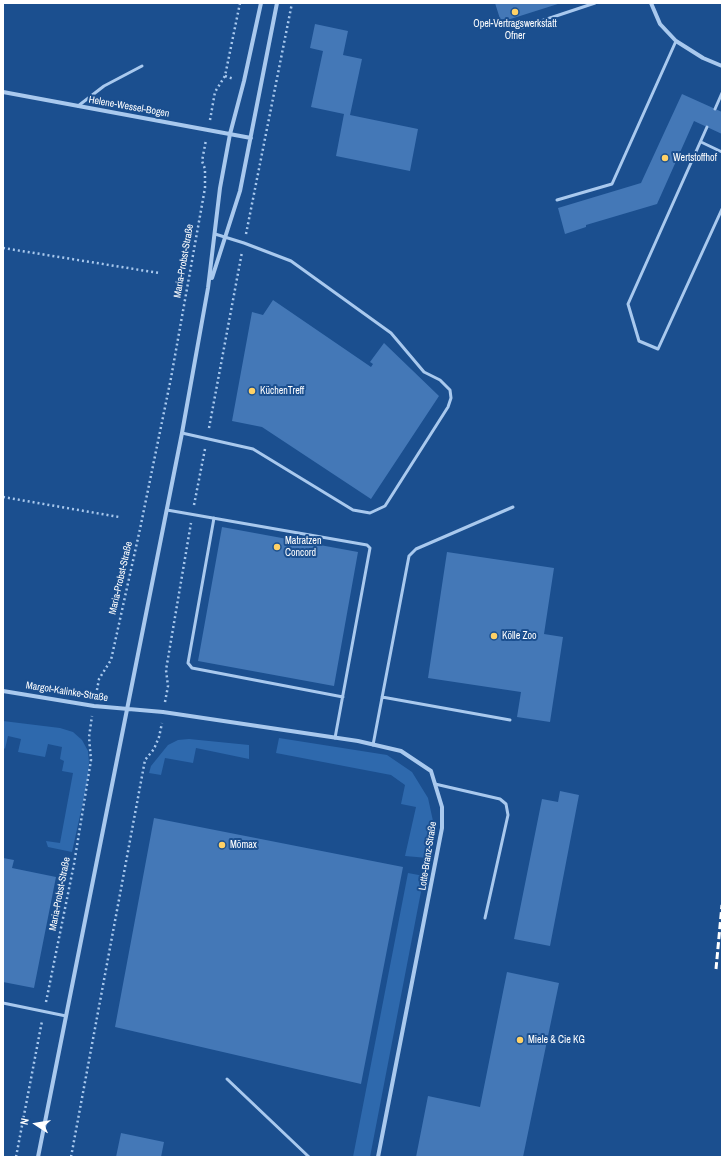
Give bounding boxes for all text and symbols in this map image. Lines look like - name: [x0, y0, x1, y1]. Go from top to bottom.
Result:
- marker: Opel-Vertragswerkstatt Ofner: [510, 7, 520, 17]
- place label: Opel-Vertragswerkstatt Ofner: [473, 18, 557, 42]
- street label: Helene-Wessel-Bogen: [88, 94, 170, 120]
- place label: Wertstoffhof: [673, 152, 717, 164]
- marker: Wertstoffhof: [660, 153, 670, 163]
- street label: Maria-Probst-Straße: [172, 223, 196, 299]
- place label: KüchenTreff: [260, 385, 304, 397]
- marker: KüchenTreff: [247, 386, 257, 396]
- place label: Matratzen Concord: [285, 535, 321, 558]
- street label: Maria-Probst-Straße: [107, 540, 135, 616]
- marker: Matratzen Concord: [272, 542, 282, 552]
- place label: Kölle Zoo: [502, 630, 537, 642]
- marker: Kölle Zoo: [489, 631, 499, 641]
- street label: Margot-Kalinke-Straße: [25, 680, 109, 704]
- street label: Lotte-Branz-Straße: [417, 821, 439, 891]
- place label: Mömax: [230, 839, 257, 851]
- marker: Mömax: [217, 840, 227, 850]
- street label: Maria-Probst-Straße: [47, 856, 73, 932]
- place label: Miele & Cie KG: [528, 1034, 585, 1046]
- marker: Miele & Cie KG: [515, 1035, 525, 1045]
- north arrow: [16, 1104, 56, 1144]
- text: N: [17, 1117, 32, 1126]

